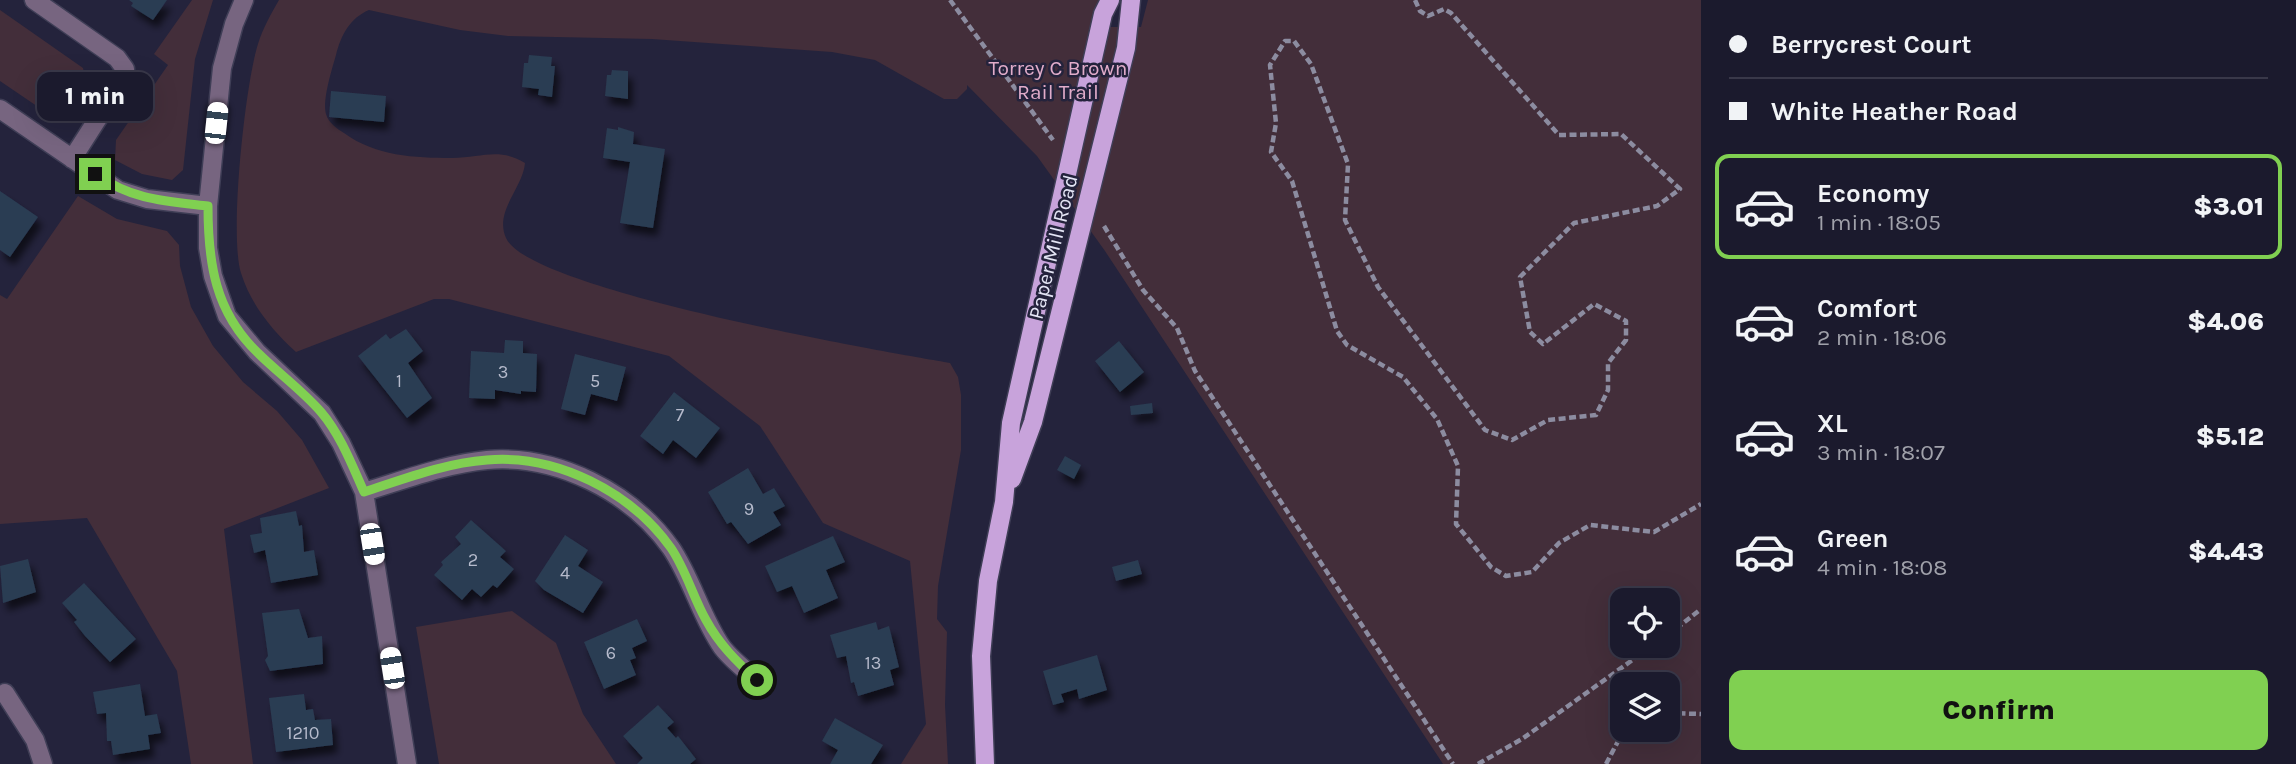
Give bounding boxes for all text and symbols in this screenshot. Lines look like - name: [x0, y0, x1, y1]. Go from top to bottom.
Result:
- text: Berrycrest Court: [1771, 29, 1971, 60]
- park label: Torrey C Brown Rail Trail: [989, 56, 1127, 104]
- callout: 1 min: [37, 72, 153, 122]
- text: 1 min: [65, 83, 125, 110]
- text: White Heather Road: [1771, 96, 2018, 127]
- car: [204, 101, 229, 145]
- route end: [79, 158, 111, 190]
- street label: Paper Mill Road: [1023, 172, 1083, 322]
- icon: car: [1733, 175, 1796, 238]
- text: Economy: [1817, 178, 1929, 209]
- text: $3.01: [2193, 191, 2264, 222]
- text: 1 min · 18:05: [1817, 209, 1941, 236]
- icon: car: [1733, 290, 1796, 353]
- text: Comfort: [1817, 293, 1918, 324]
- text: $4.06: [2187, 306, 2264, 337]
- text: 2 min · 18:06: [1817, 324, 1947, 351]
- house number: 3: [498, 361, 508, 383]
- house number: 1: [396, 370, 402, 392]
- house number: 5: [590, 370, 600, 392]
- house number: 7: [676, 404, 685, 426]
- icon: car: [1733, 405, 1796, 468]
- text: XL: [1817, 408, 1848, 439]
- text: $5.12: [2196, 421, 2264, 452]
- text: 3 min · 18:07: [1817, 439, 1945, 466]
- house number: 9: [744, 498, 754, 520]
- icon: car: [1733, 520, 1796, 583]
- car: [359, 522, 386, 566]
- text: Green: [1817, 523, 1889, 554]
- text: $4.43: [2188, 536, 2264, 567]
- house number: 2: [468, 549, 478, 571]
- text: 4 min · 18:08: [1817, 554, 1947, 581]
- house number: 4: [560, 562, 570, 584]
- map controls: [1610, 588, 1680, 742]
- button: locate: [1610, 588, 1680, 658]
- house number: 6: [606, 642, 616, 664]
- car: [379, 646, 406, 690]
- house number: 13: [865, 652, 881, 674]
- route start: [741, 664, 773, 696]
- button: Confirm: [1729, 670, 2268, 750]
- button: layers: [1610, 672, 1680, 742]
- house number: 1210: [286, 722, 320, 744]

